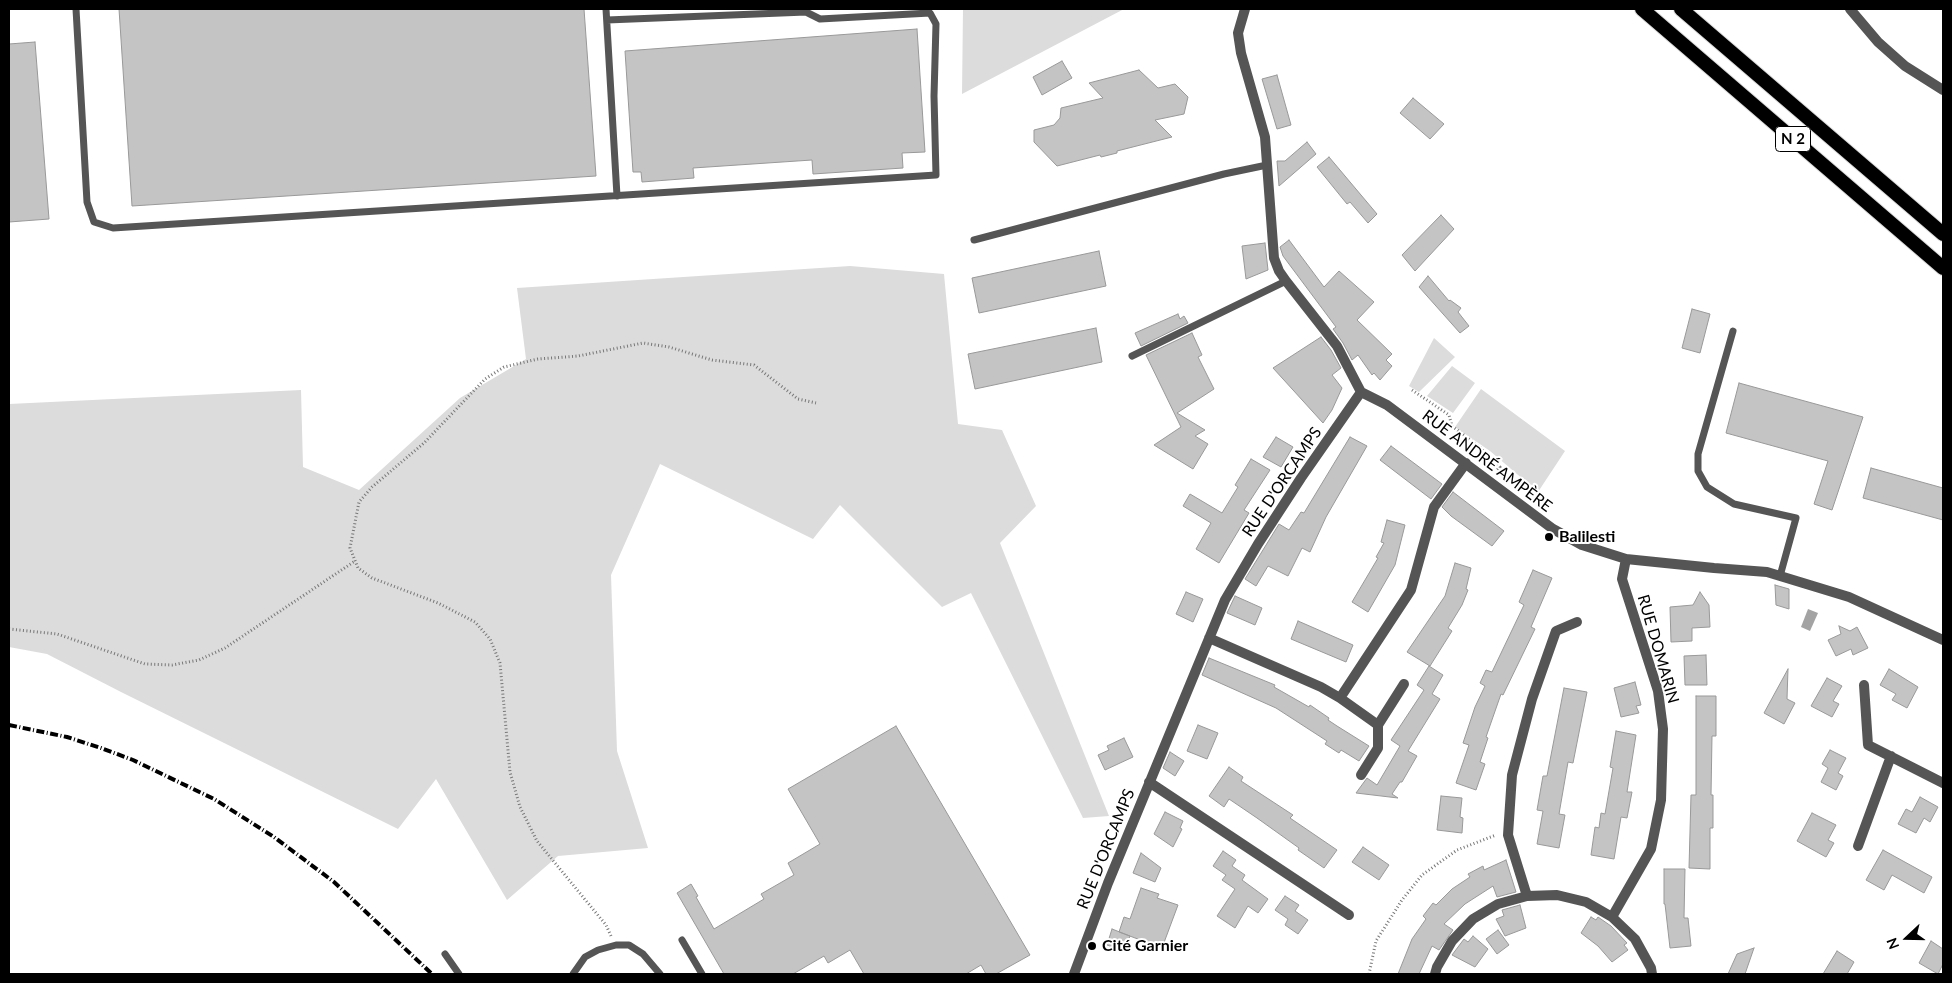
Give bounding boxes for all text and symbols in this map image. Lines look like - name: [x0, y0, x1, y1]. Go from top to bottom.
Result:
- road number: N 2: [1776, 126, 1810, 152]
- street label: RUE ANDRÉ AMPÈRE: [1418, 406, 1556, 516]
- street label: RUE D'ORCAMPS: [1238, 424, 1326, 540]
- place label: Balilesti: [1559, 527, 1615, 547]
- marker: Balilesti: [1543, 531, 1555, 543]
- street label: RUE DOMARIN: [1633, 592, 1683, 706]
- street label: RUE D'ORCAMPS: [1073, 786, 1139, 912]
- north arrow: [1882, 913, 1932, 963]
- text: N: [1883, 935, 1902, 952]
- place label: Cité Garnier: [1102, 936, 1188, 956]
- marker: Cité Garnier: [1086, 940, 1098, 952]

